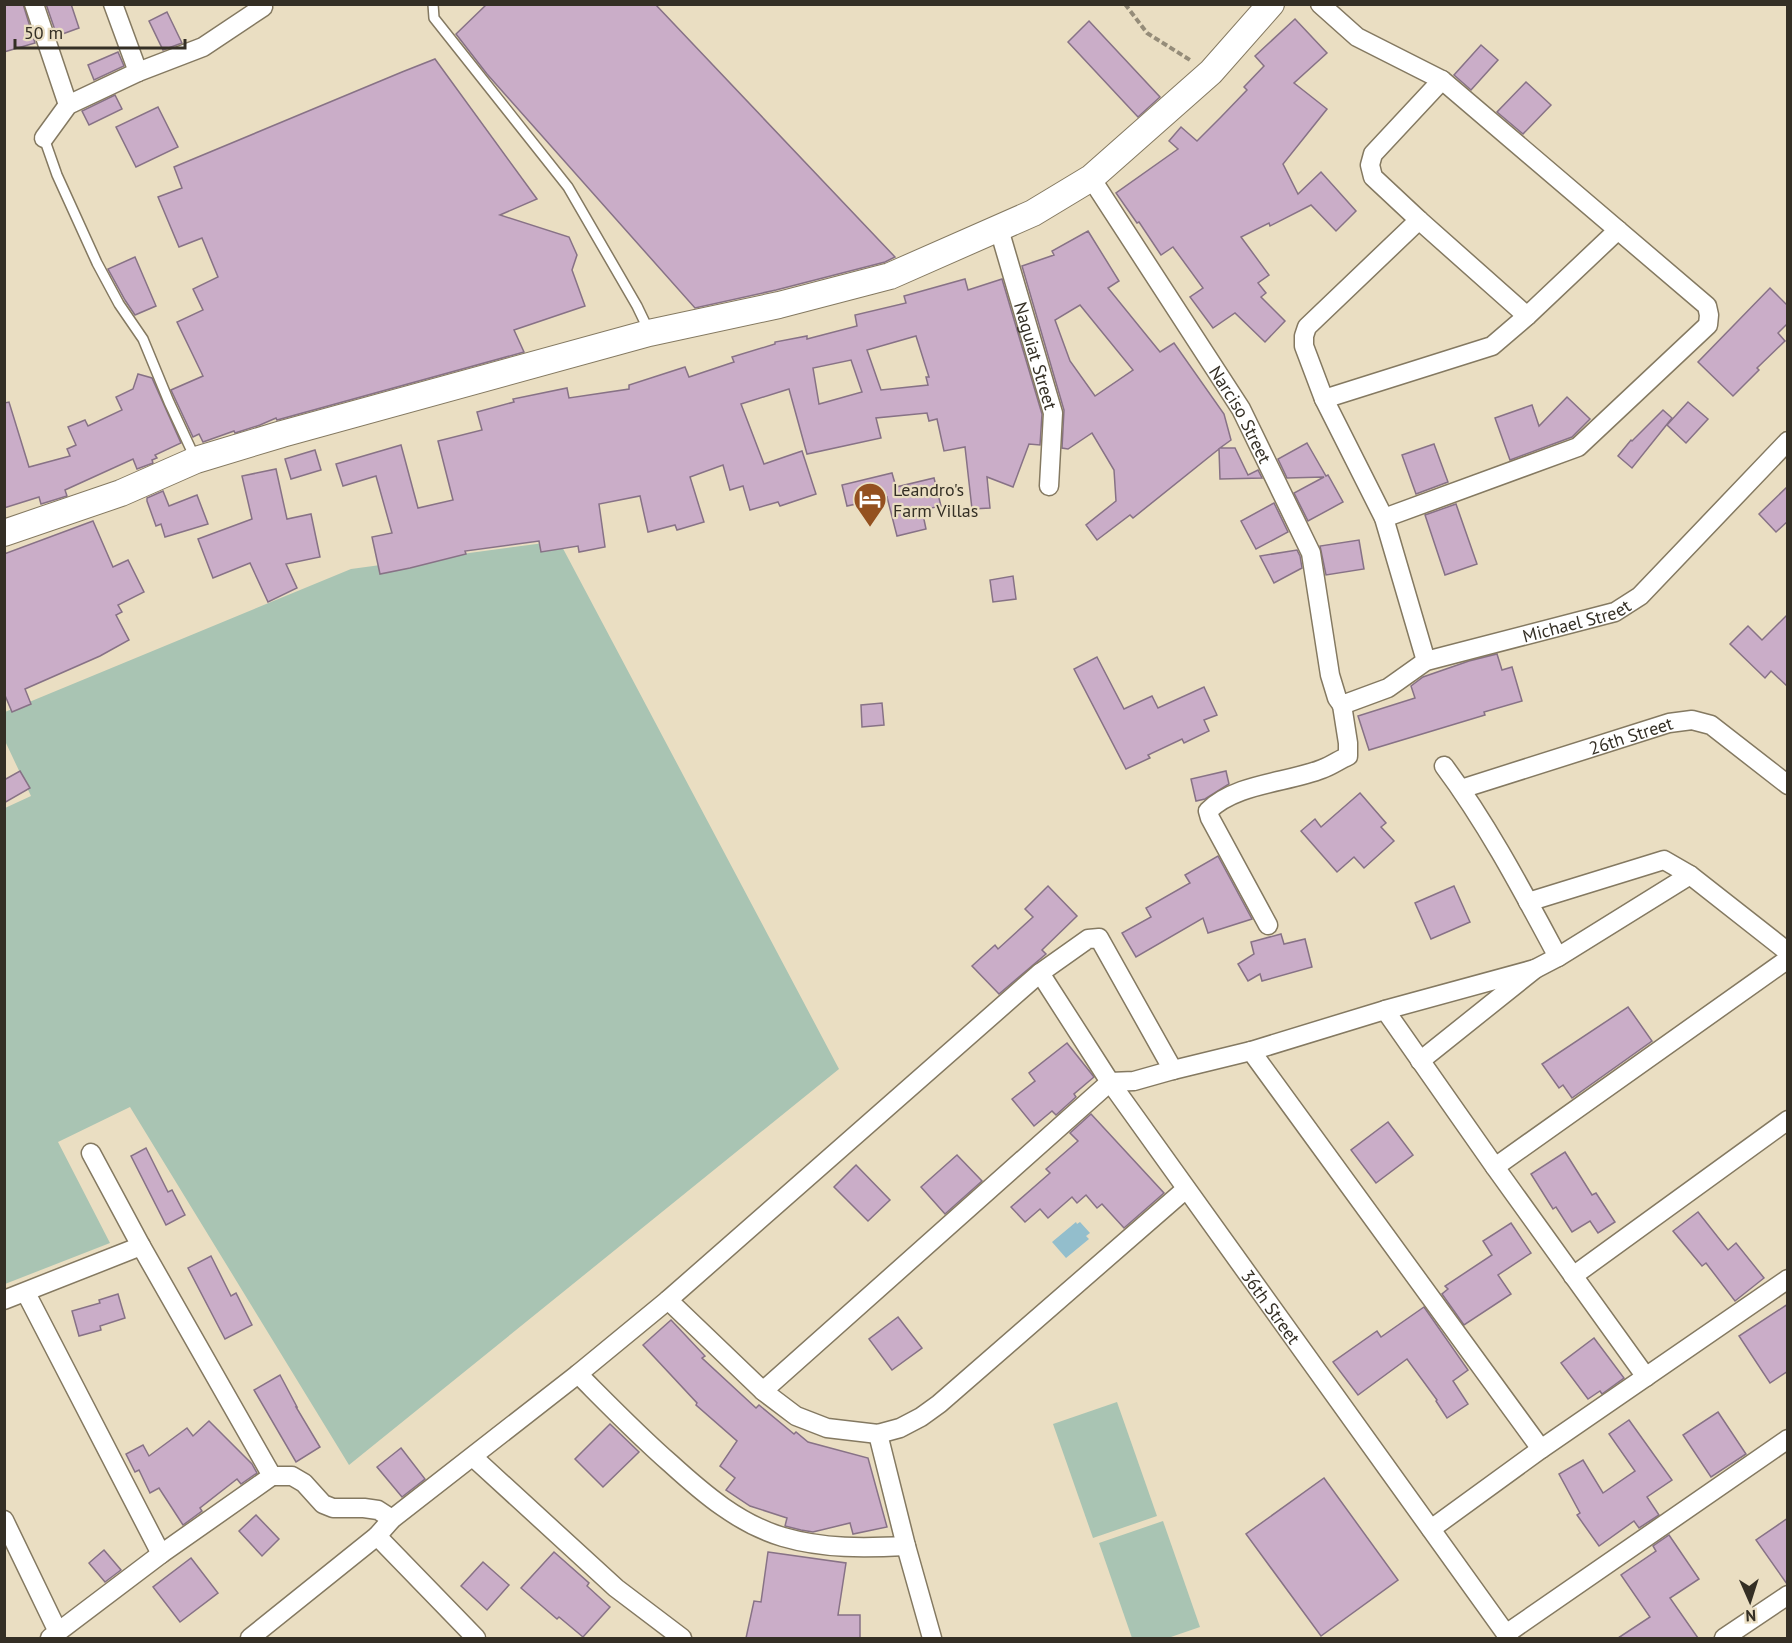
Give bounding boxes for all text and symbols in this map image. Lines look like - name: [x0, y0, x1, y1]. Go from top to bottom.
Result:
- scale bar: [15, 12, 184, 50]
- text: 50 m: [24, 21, 63, 44]
- street label: Naguiat Street: [1009, 299, 1063, 412]
- street label: Narciso Street: [1204, 361, 1277, 467]
- place label: Leandro's Farm Villas: [893, 478, 978, 522]
- hotel icon: Leandro's Farm Villas: [852, 481, 888, 528]
- street label: Michael Street: [1520, 594, 1635, 647]
- street label: 26th Street: [1586, 711, 1675, 759]
- street label: 36th Street: [1237, 1265, 1306, 1348]
- north arrow: [1720, 1571, 1780, 1631]
- text: N: [1745, 1606, 1757, 1626]

